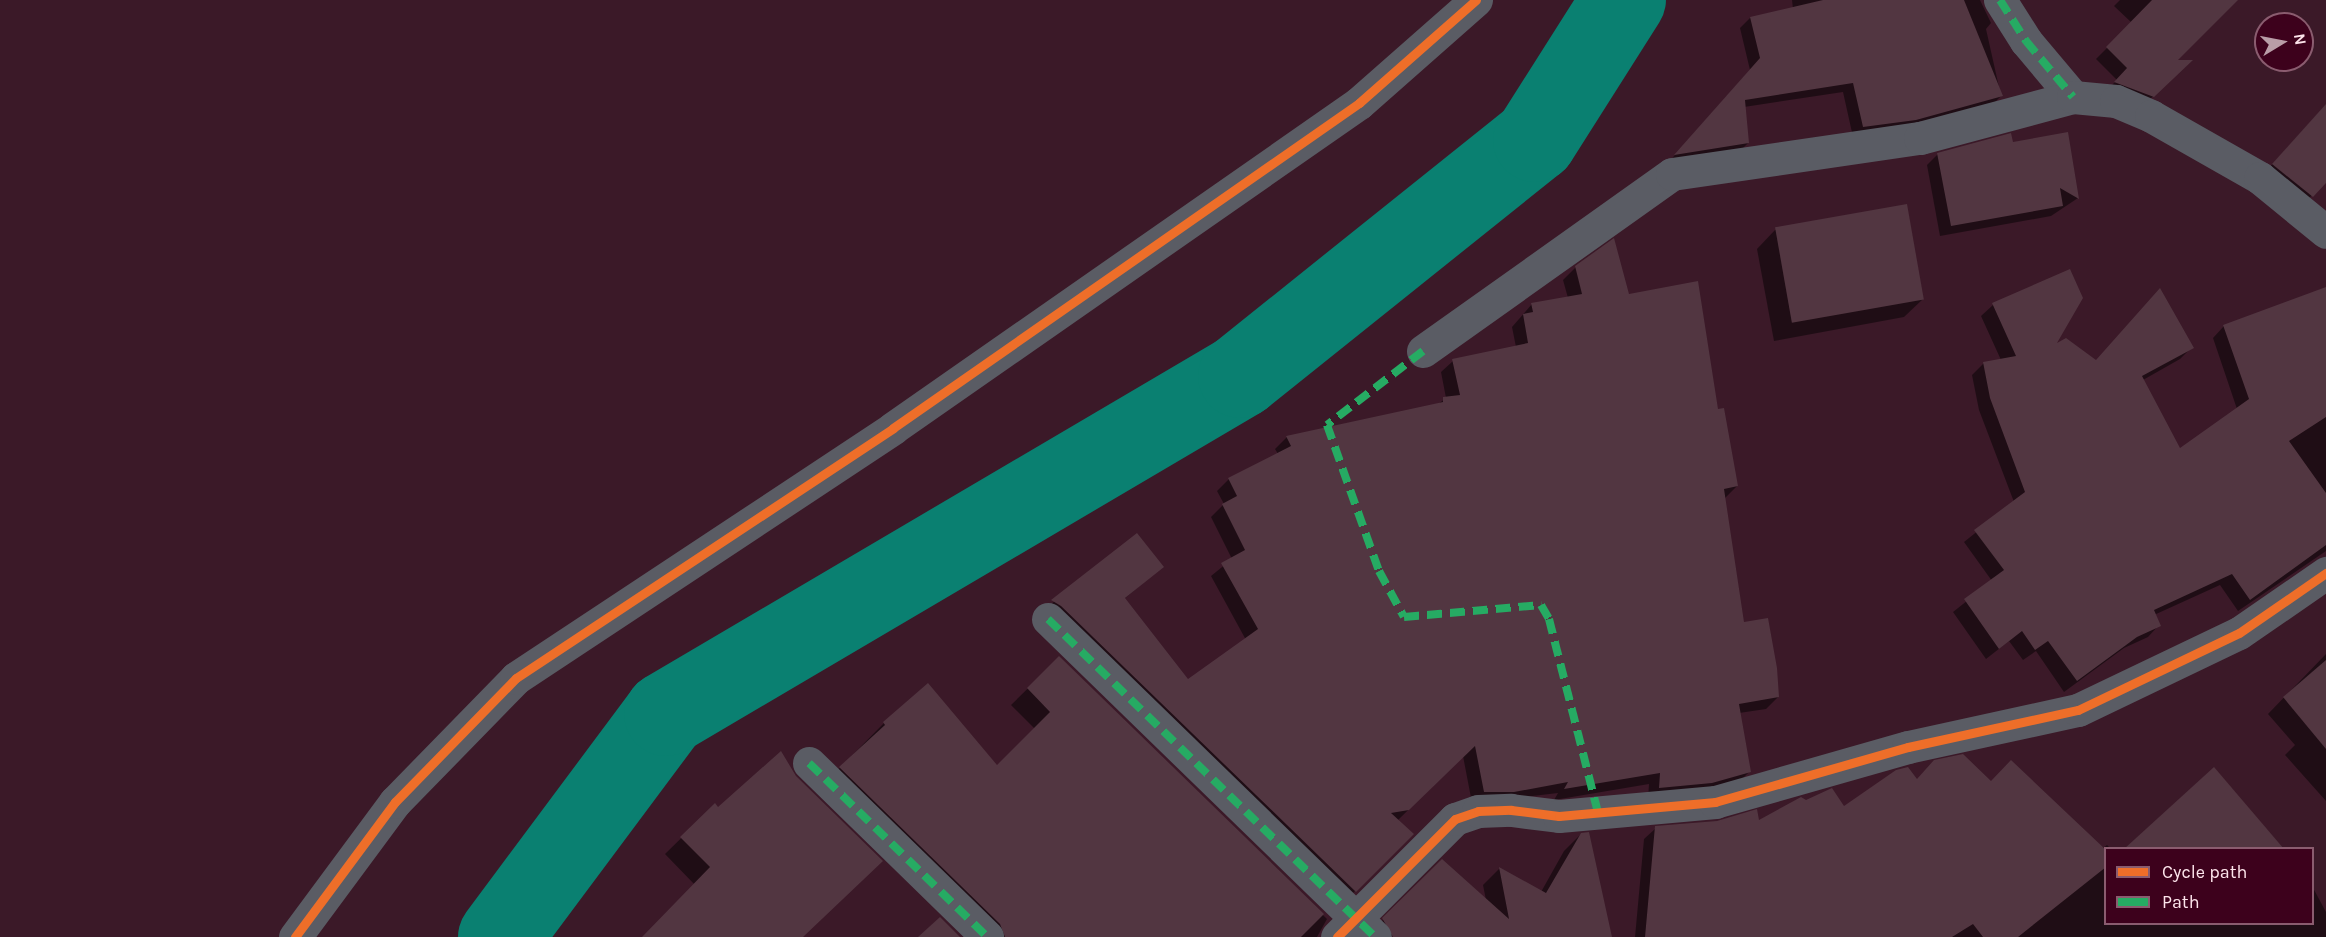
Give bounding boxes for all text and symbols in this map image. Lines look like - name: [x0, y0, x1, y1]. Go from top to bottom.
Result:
- north arrow: [2254, 12, 2314, 72]
- text: N: [2290, 32, 2311, 46]
- legend: [2104, 847, 2314, 925]
- text: Cycle path: [2162, 861, 2247, 883]
- text: Path: [2162, 891, 2200, 913]

